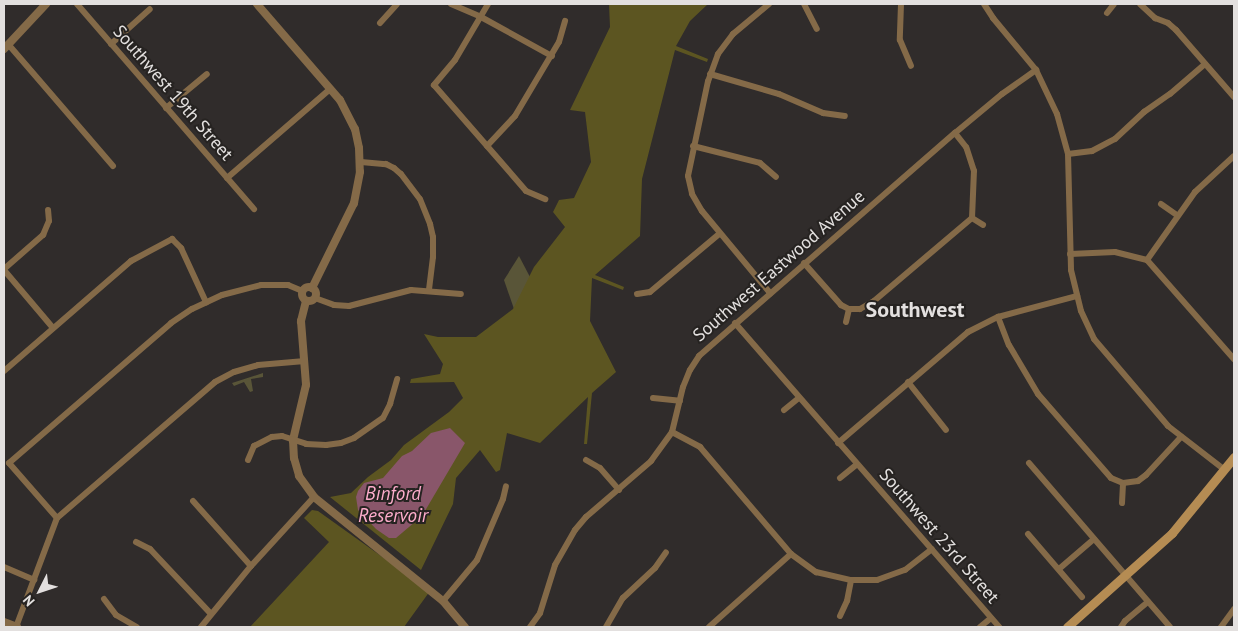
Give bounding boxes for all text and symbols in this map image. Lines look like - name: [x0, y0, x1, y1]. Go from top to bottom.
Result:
- street label: Southwest 19th Street: [108, 21, 238, 165]
- street label: Southwest Eastwood Avenue: [689, 185, 869, 347]
- district label: Southwest: [866, 297, 964, 323]
- street label: Southwest 23rd Street: [875, 464, 1003, 608]
- water label: Binford Reservoir: [358, 483, 428, 527]
- north arrow: [15, 566, 65, 616]
- text: N: [19, 591, 38, 610]

